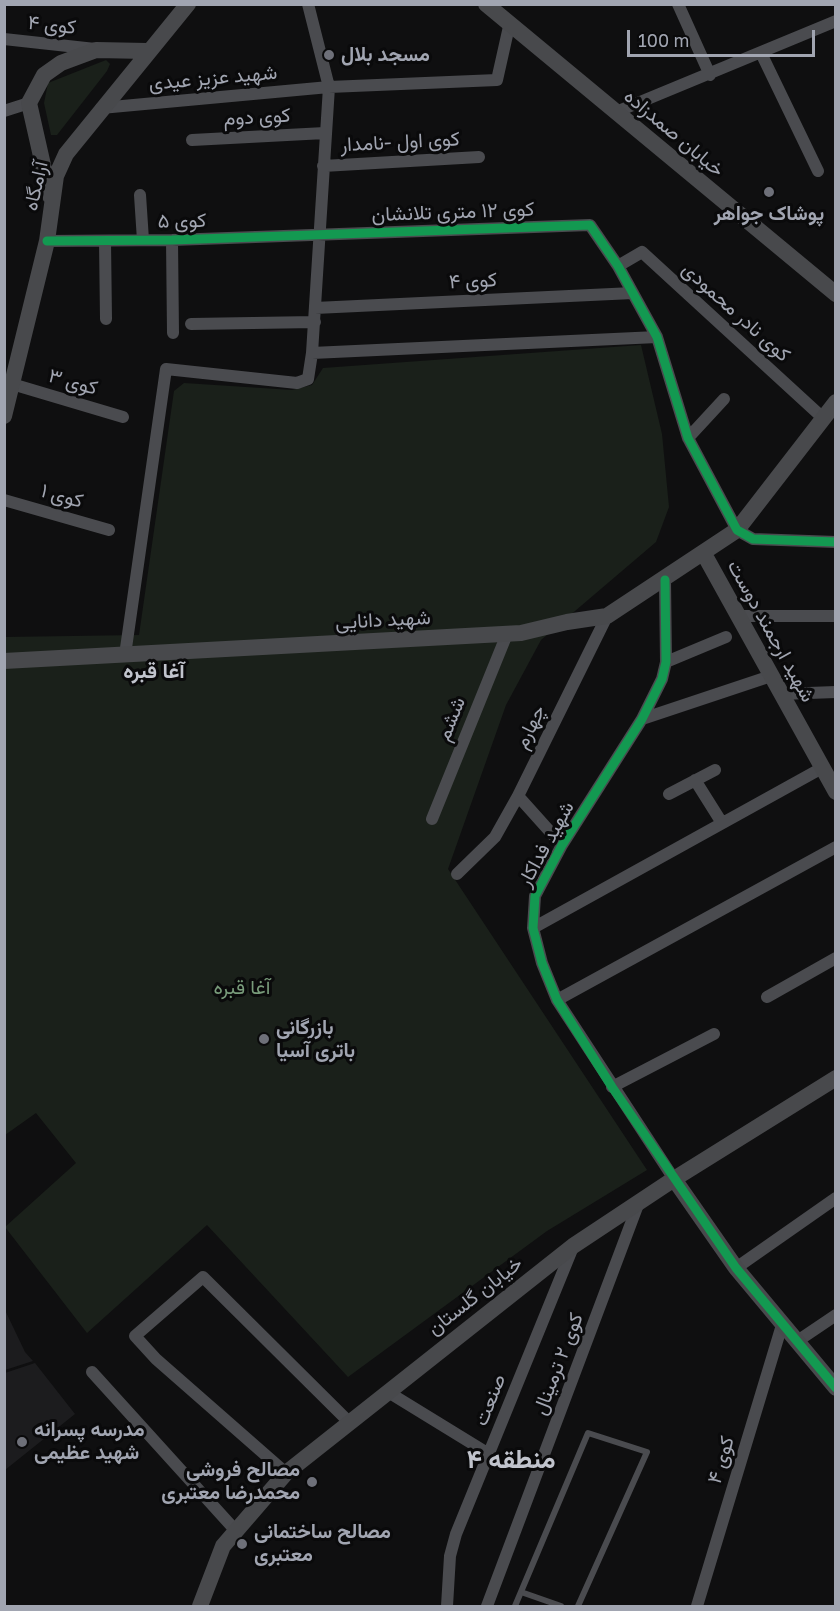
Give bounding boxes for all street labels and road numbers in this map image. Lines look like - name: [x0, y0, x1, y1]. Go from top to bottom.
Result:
- street label: کوی ۴: [27, 11, 77, 39]
- street label: شهید عزیز عیدی: [148, 60, 278, 96]
- street label: خیابان صمدزاده: [619, 84, 729, 182]
- street label: کوی دوم: [223, 103, 291, 131]
- street label: کوی اول -نامدار: [340, 127, 460, 157]
- street label: آرامگاه: [19, 159, 53, 213]
- street label: کوی ۱۲ متری تلانشان: [371, 197, 535, 227]
- street label: کوی ۵: [157, 209, 207, 233]
- street label: کوی نادر محمودی: [677, 257, 795, 367]
- street label: کوی ۴: [448, 268, 498, 294]
- street label: کوی ۳: [46, 364, 100, 400]
- street label: کوی ۱: [38, 479, 86, 513]
- street label: شهید ارجمند دوست: [722, 556, 820, 706]
- street label: شهید دانایی: [335, 606, 431, 634]
- street label: ششم: [431, 693, 471, 745]
- street label: چهارم: [509, 701, 551, 753]
- street label: شهید فداکار: [513, 797, 579, 891]
- street label: خیابان گلستان: [423, 1251, 527, 1341]
- street label: کوی ۲ ترمینال: [528, 1310, 588, 1418]
- street label: صنعت: [469, 1371, 511, 1429]
- street label: کوی ۴: [702, 1433, 740, 1487]

